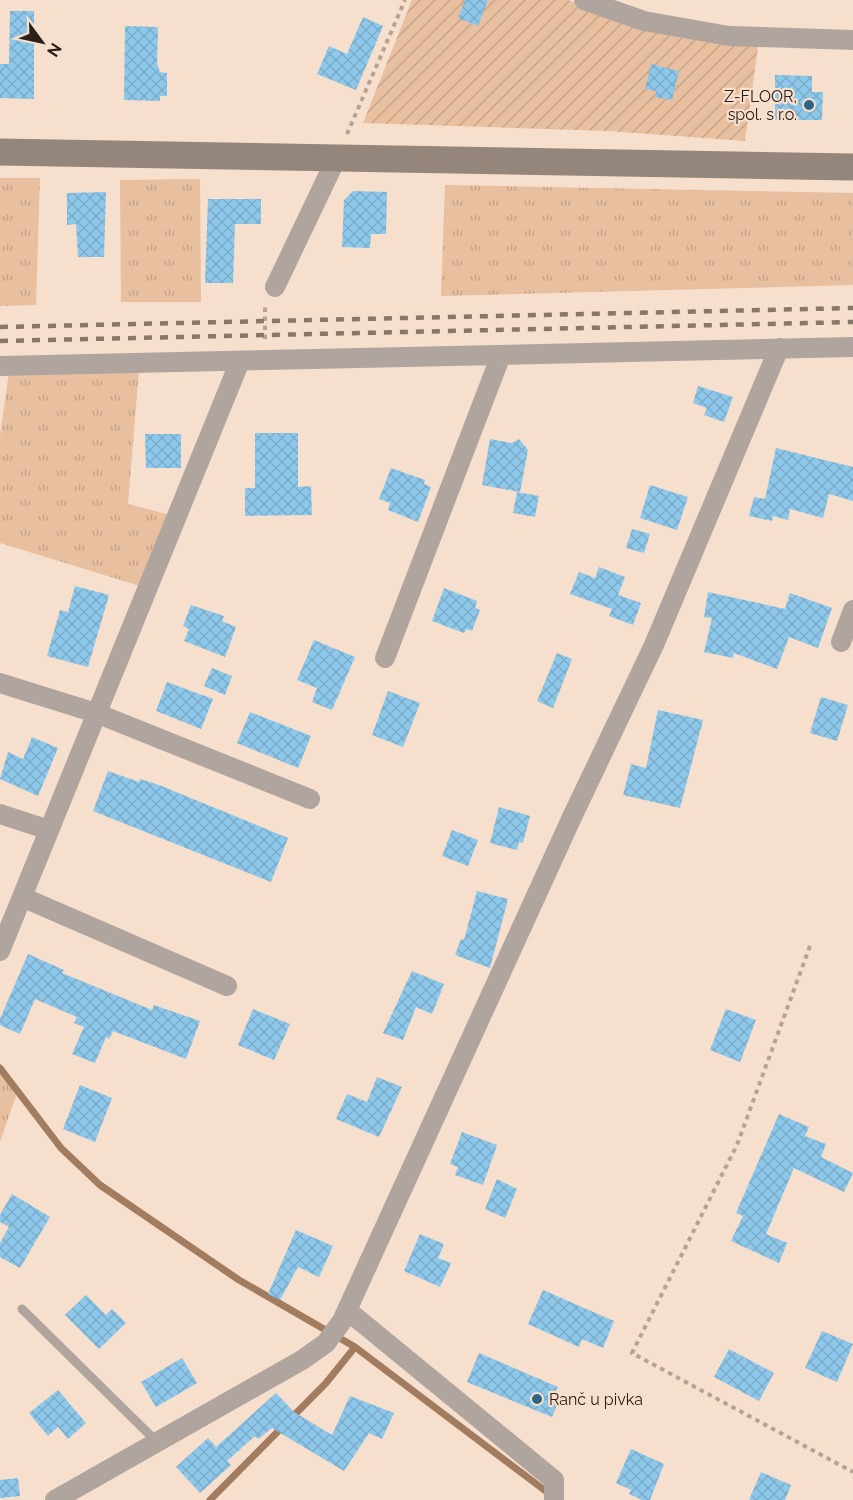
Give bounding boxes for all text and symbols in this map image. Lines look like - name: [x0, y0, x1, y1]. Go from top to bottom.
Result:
- north arrow: [12, 12, 72, 72]
- text: N: [43, 40, 65, 60]
- place label: Z-FLOOR, spol. s r.o.: [724, 87, 797, 124]
- marker: Z-FLOOR, spol. s r.o.: [802, 98, 816, 112]
- place label: Ranč u pivka: [549, 1390, 643, 1409]
- marker: Ranč u pivka: [530, 1392, 544, 1406]

